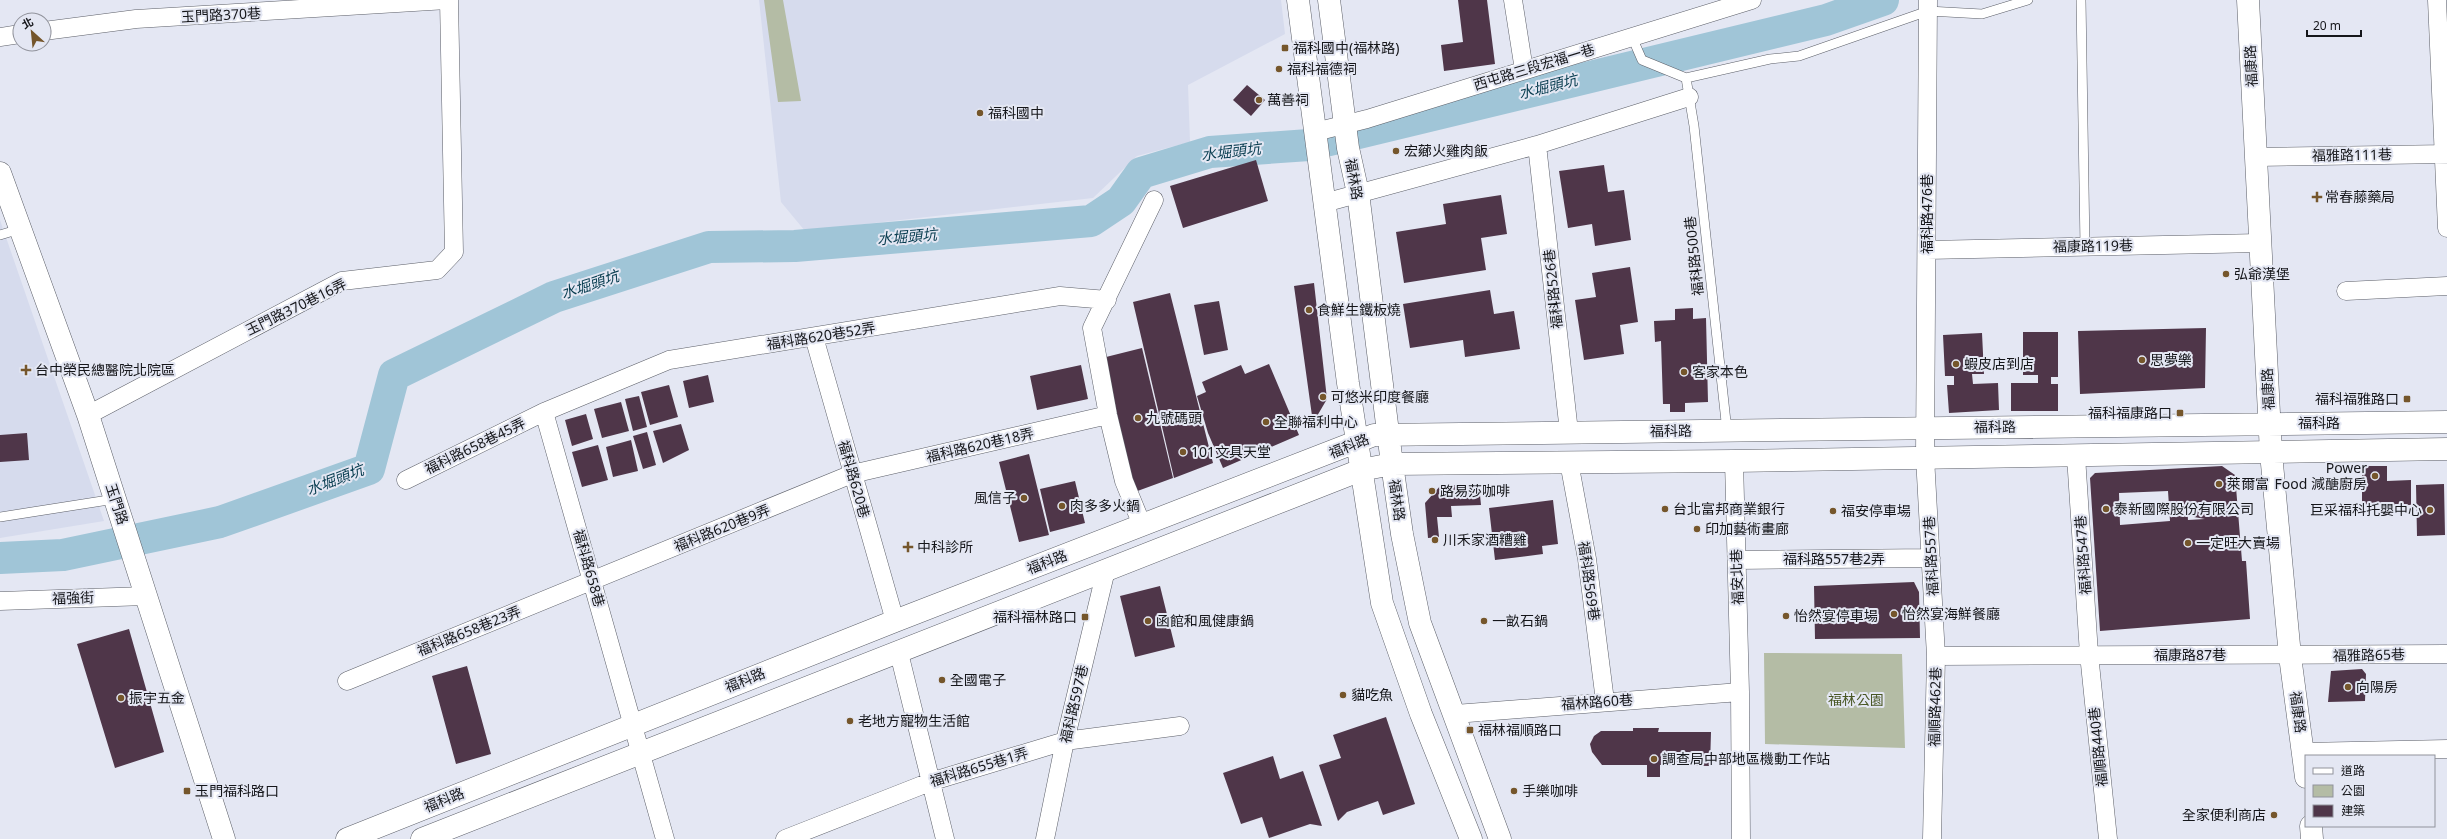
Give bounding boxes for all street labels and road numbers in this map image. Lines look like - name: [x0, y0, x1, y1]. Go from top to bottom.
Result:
- street label: 玉門路370巷: [181, 3, 261, 26]
- street label: 西屯路三段宏福一巷: [1471, 39, 1597, 94]
- street label: 福康路: [2240, 45, 2261, 87]
- street label: 福雅路111巷: [2312, 144, 2392, 165]
- street label: 福林路: [1341, 157, 1367, 201]
- street label: 福科路476巷: [1917, 174, 1936, 254]
- street label: 福科路500巷: [1680, 215, 1707, 297]
- street label: 福康路119巷: [2053, 235, 2133, 256]
- street label: 福科路526巷: [1539, 248, 1566, 330]
- street label: 玉門路370巷16弄: [242, 274, 349, 339]
- street label: 福科路620巷52弄: [765, 318, 877, 353]
- street label: 福康路: [2257, 368, 2278, 410]
- street label: 福科路658巷45弄: [421, 413, 528, 478]
- street label: 福科路: [2298, 413, 2340, 432]
- street label: 福科路: [1974, 417, 2016, 436]
- street label: 福科路: [1650, 421, 1692, 440]
- street label: 福科路620巷18弄: [924, 423, 1036, 466]
- street label: 福科路: [1326, 429, 1372, 462]
- street label: 福科路620巷: [834, 438, 875, 520]
- street label: 福林路: [1385, 478, 1410, 522]
- street label: 玉門路: [102, 481, 133, 527]
- street label: 福科路620巷9弄: [671, 500, 773, 555]
- street label: 福科路547巷: [2070, 514, 2095, 596]
- street label: 福科路557巷: [1919, 516, 1942, 596]
- street label: 福科路658巷: [569, 527, 610, 609]
- street label: 福科路569巷: [1575, 540, 1604, 622]
- street label: 福科路: [1024, 545, 1070, 578]
- street label: 福安北巷: [1726, 549, 1747, 605]
- street label: 福科路557巷2弄: [1783, 549, 1885, 568]
- street label: 福強街: [52, 587, 94, 608]
- street label: 福科路658巷23弄: [414, 601, 523, 660]
- street label: 福雅路65巷: [2333, 644, 2405, 665]
- street label: 福康路87巷: [2154, 645, 2226, 664]
- street label: 福科路: [722, 663, 768, 696]
- street label: 福科路597巷: [1055, 663, 1092, 745]
- street label: 福順路462巷: [1924, 667, 1945, 747]
- street label: 福林路60巷: [1560, 690, 1634, 713]
- street label: 福康路: [2286, 690, 2311, 734]
- street label: 福順路440巷: [2084, 706, 2111, 788]
- street label: 福科路655巷1弄: [927, 743, 1030, 791]
- street label: 福科路: [421, 783, 467, 816]

